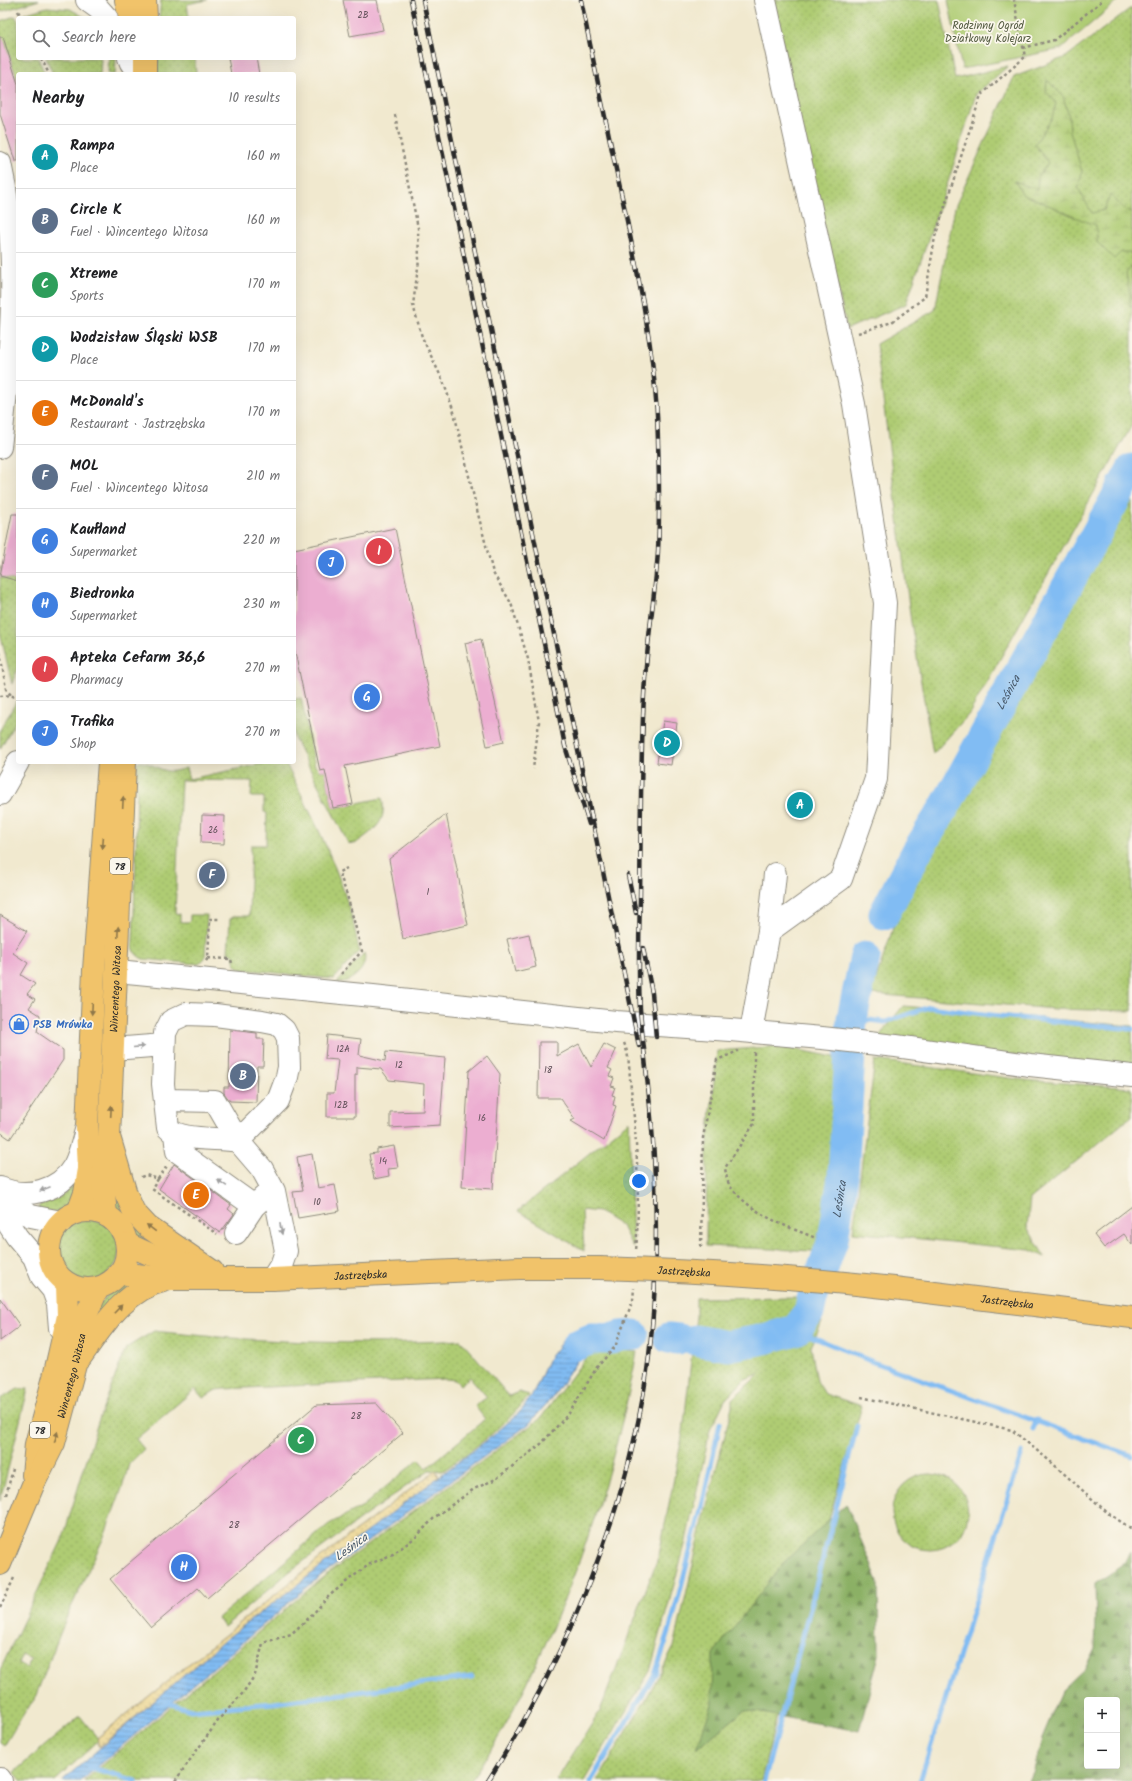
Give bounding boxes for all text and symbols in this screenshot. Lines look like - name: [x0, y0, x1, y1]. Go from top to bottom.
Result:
- house number: 2B: [358, 8, 369, 23]
- search box: [16, 16, 296, 60]
- park label: Rodzinny Ogród Działkowy Kolejarz: [945, 17, 1031, 48]
- text: Search here: [62, 26, 136, 50]
- icon: search: [30, 27, 52, 49]
- text: Nearby: [32, 85, 84, 112]
- text: 10 results: [229, 88, 280, 109]
- text: Rampa: [70, 134, 115, 158]
- text: A: [41, 146, 49, 167]
- text: 160 m: [247, 146, 280, 167]
- text: Place: [70, 158, 98, 179]
- text: Circle K: [70, 198, 122, 222]
- text: B: [41, 210, 49, 231]
- text: 160 m: [247, 210, 280, 231]
- text: Fuel · Wincentego Witosa: [70, 222, 208, 243]
- text: Xtreme: [70, 262, 118, 286]
- text: C: [41, 274, 49, 295]
- text: 170 m: [248, 274, 280, 295]
- text: Sports: [70, 286, 104, 307]
- text: Wodzisław Śląski WSB: [70, 326, 218, 350]
- text: D: [41, 338, 49, 359]
- text: 170 m: [248, 338, 280, 359]
- text: Place: [70, 350, 98, 371]
- text: McDonald's: [70, 390, 144, 414]
- text: E: [41, 402, 49, 423]
- text: 170 m: [248, 402, 280, 423]
- text: Restaurant · Jastrzębska: [70, 414, 205, 435]
- text: MOL: [70, 454, 99, 478]
- text: F: [41, 466, 49, 487]
- text: 210 m: [246, 466, 280, 487]
- text: Fuel · Wincentego Witosa: [70, 478, 208, 499]
- text: Kaufland: [70, 518, 126, 542]
- text: G: [41, 530, 49, 551]
- text: 220 m: [243, 530, 280, 551]
- pin: I: [366, 536, 392, 566]
- text: Supermarket: [70, 542, 137, 563]
- pin: J: [318, 548, 344, 578]
- text: Biedronka: [70, 582, 134, 606]
- text: H: [41, 594, 49, 615]
- text: 230 m: [243, 594, 280, 615]
- text: Supermarket: [70, 606, 137, 627]
- text: Apteka Cefarm 36,6: [70, 646, 205, 670]
- text: I: [43, 658, 47, 679]
- text: 270 m: [244, 658, 280, 679]
- text: Pharmacy: [70, 670, 123, 691]
- water label: Leśnica: [991, 671, 1027, 714]
- pin: G: [354, 682, 380, 712]
- text: Trafika: [70, 710, 114, 734]
- text: J: [42, 722, 48, 743]
- text: 270 m: [244, 722, 280, 743]
- pin: D: [654, 728, 680, 758]
- text: Shop: [70, 734, 96, 755]
- pin: A: [787, 790, 813, 820]
- one-way arrow: [120, 795, 126, 808]
- house number: 26: [208, 823, 218, 838]
- one-way arrow: [99, 837, 106, 849]
- road number: 78: [110, 858, 130, 874]
- pin: F: [199, 860, 225, 890]
- house number: 1: [427, 885, 430, 900]
- one-way arrow: [115, 925, 121, 938]
- street label: Wincentego Witosa: [106, 945, 127, 1033]
- one-way arrow: [89, 1003, 95, 1016]
- shop icon: PSB Mrówka: [8, 1013, 30, 1035]
- place label: PSB Mrówka: [33, 1016, 93, 1034]
- house number: 12A: [336, 1042, 350, 1057]
- one-way arrow: [133, 1044, 145, 1051]
- house number: 12: [395, 1058, 403, 1073]
- pin: B: [230, 1061, 256, 1091]
- house number: 18: [544, 1063, 553, 1078]
- house number: 12B: [334, 1098, 348, 1113]
- one-way arrow: [107, 1105, 114, 1117]
- house number: 16: [478, 1111, 486, 1126]
- house number: 14: [379, 1154, 387, 1169]
- your location: [629, 1171, 649, 1191]
- water label: Leśnica: [828, 1178, 852, 1219]
- one-way arrow: [217, 1179, 228, 1187]
- pin: E: [183, 1180, 209, 1210]
- one-way arrow: [40, 1186, 51, 1192]
- house number: 10: [313, 1195, 321, 1210]
- one-way arrow: [279, 1223, 285, 1235]
- one-way arrow: [145, 1224, 156, 1232]
- street label: Jastrzębska: [657, 1262, 711, 1283]
- street label: Jastrzębska: [334, 1266, 388, 1286]
- street label: Jastrzębska: [979, 1291, 1035, 1315]
- one-way arrow: [113, 1304, 123, 1314]
- street label: Wincentego Witosa: [53, 1332, 92, 1421]
- house number: 28: [351, 1409, 362, 1424]
- road number: 78: [30, 1422, 50, 1438]
- pin: C: [288, 1425, 314, 1455]
- one-way arrow: [53, 1431, 59, 1443]
- house number: 28: [229, 1518, 240, 1533]
- water label: Leśnica: [331, 1528, 373, 1566]
- pin: H: [171, 1552, 197, 1582]
- map controls: [1084, 1697, 1120, 1769]
- button: +: [1084, 1697, 1120, 1733]
- button: −: [1084, 1733, 1120, 1769]

